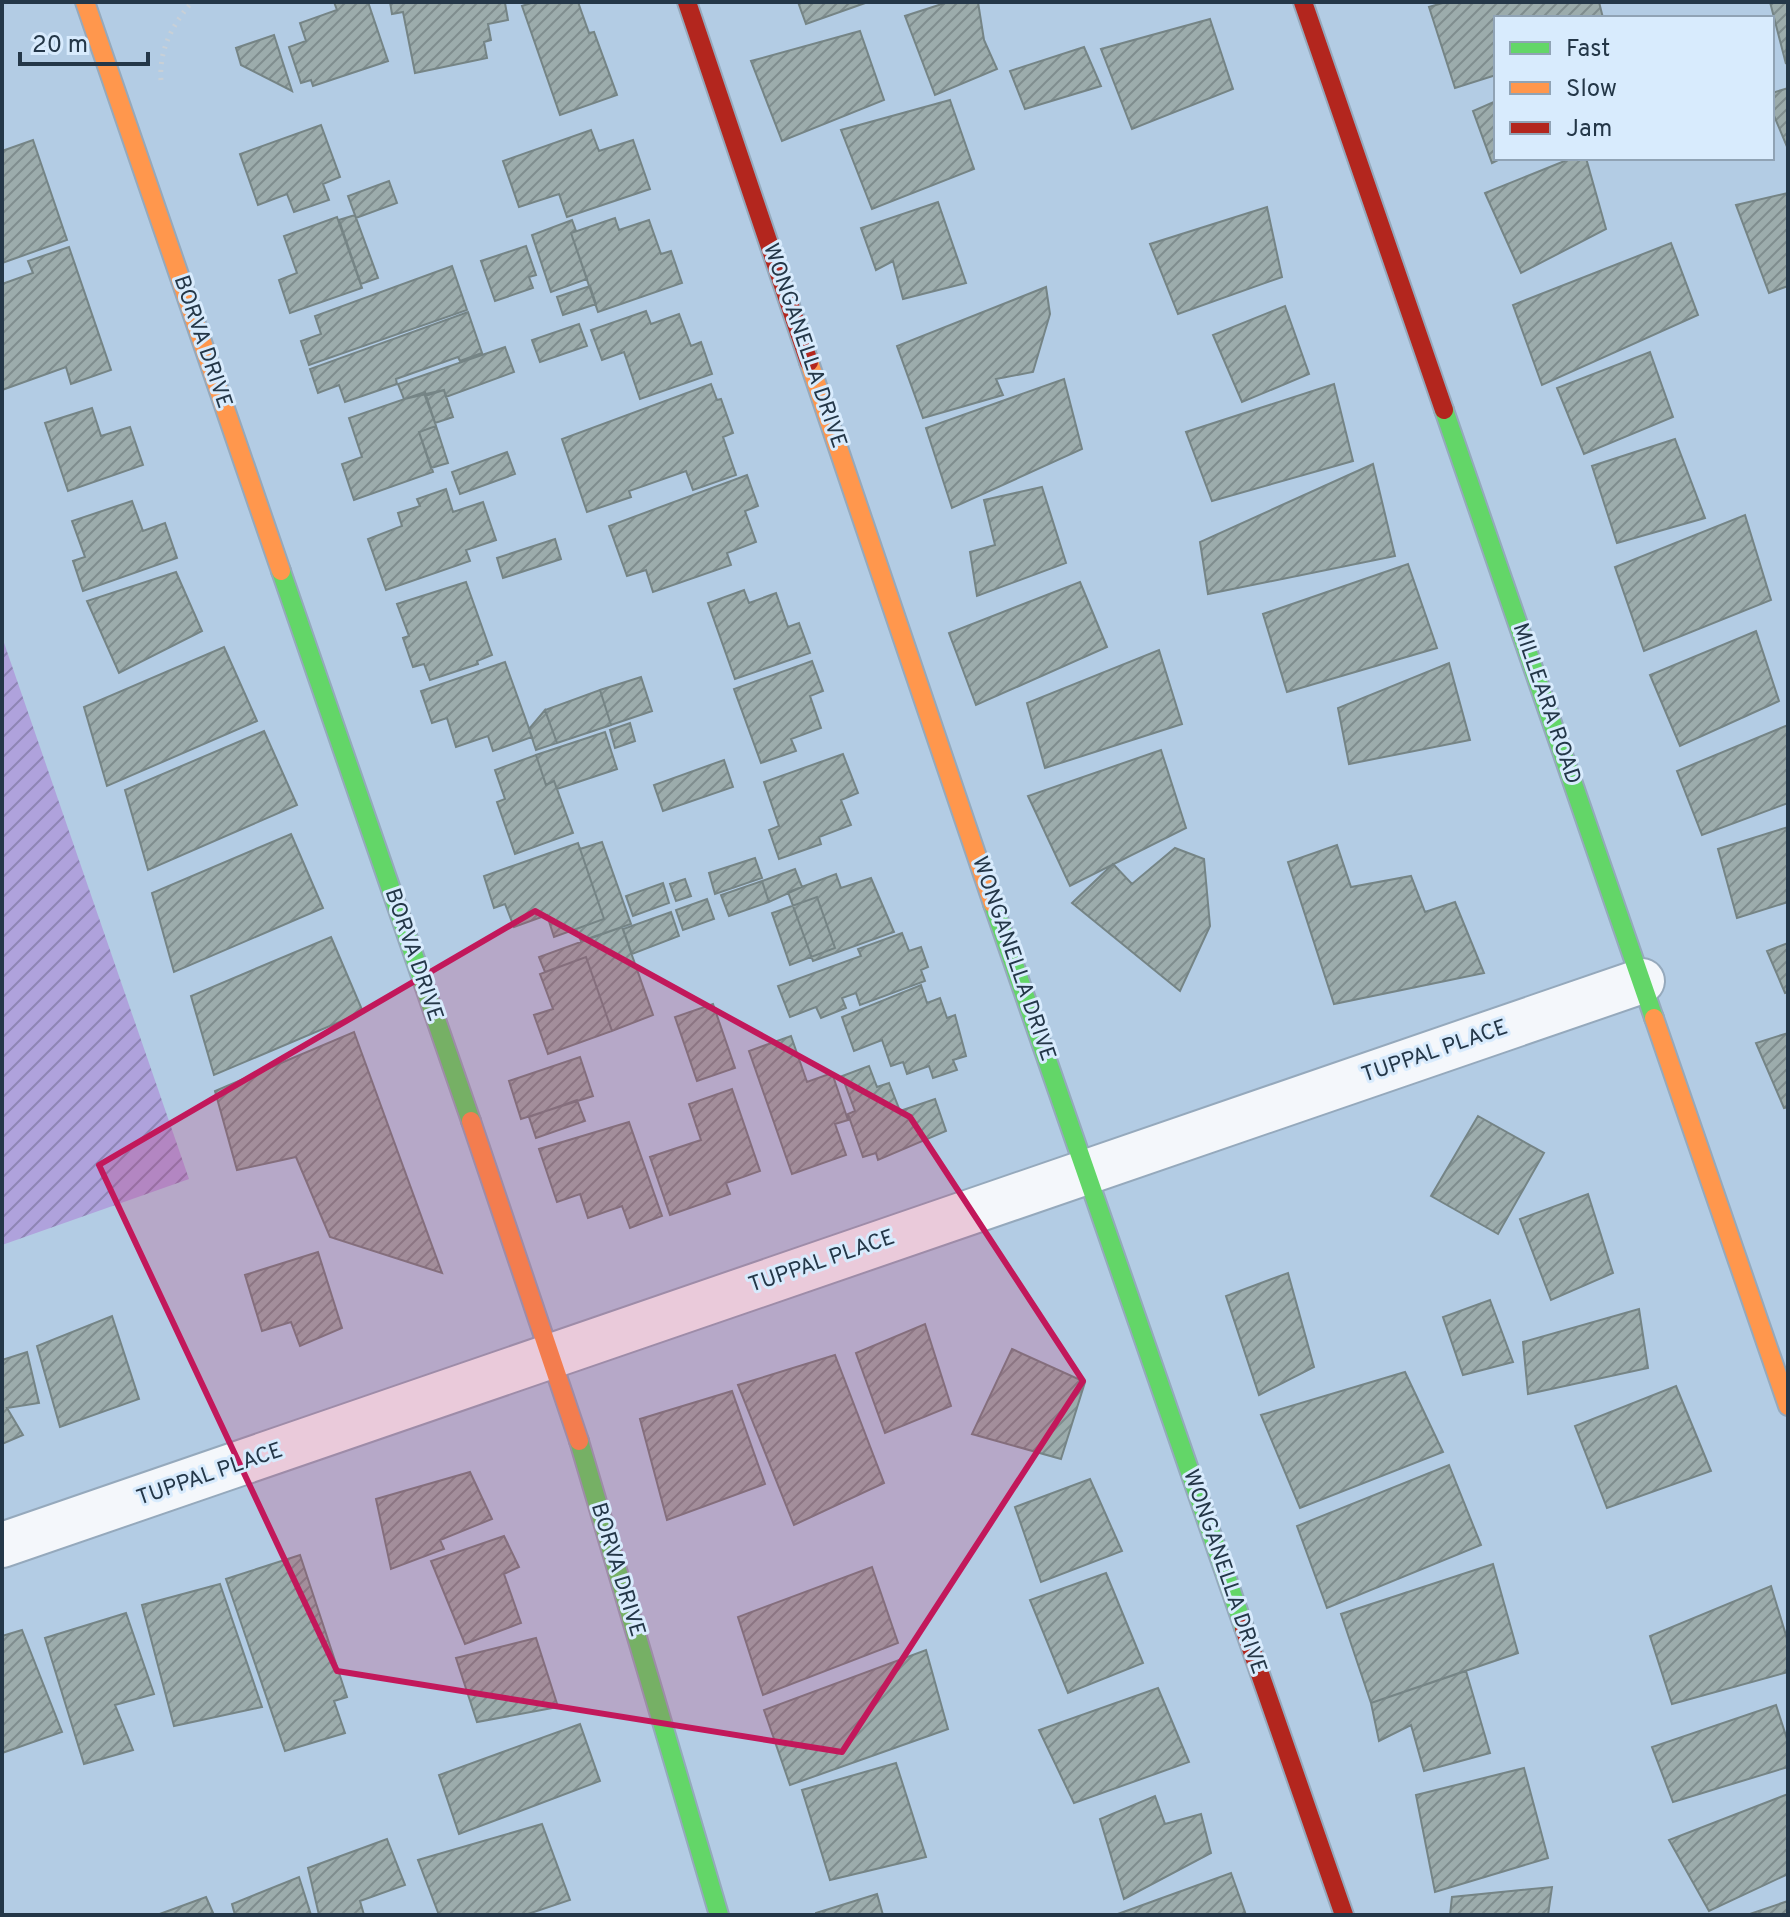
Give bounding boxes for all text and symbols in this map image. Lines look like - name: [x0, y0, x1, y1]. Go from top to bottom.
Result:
- scale bar: [20, 16, 148, 66]
- legend: [1494, 16, 1774, 160]
- text: 20 m: [32, 31, 88, 61]
- text: Fast: [1566, 35, 1610, 65]
- text: Slow: [1566, 75, 1617, 105]
- text: Jam: [1566, 115, 1612, 145]
- street label: WONGANELLA DRIVE: [756, 240, 852, 452]
- street label: BORVA DRIVE: [167, 272, 237, 412]
- street label: MILLEARA ROAD: [1506, 620, 1586, 788]
- street label: WONGANELLA DRIVE: [965, 853, 1061, 1065]
- street label: BORVA DRIVE: [378, 885, 448, 1025]
- street label: TUPPAL PLACE: [1358, 1014, 1512, 1090]
- street label: TUPPAL PLACE: [745, 1224, 899, 1300]
- street label: TUPPAL PLACE: [133, 1437, 287, 1513]
- street label: WONGANELLA DRIVE: [1176, 1466, 1272, 1678]
- street label: BORVA DRIVE: [584, 1500, 650, 1640]

